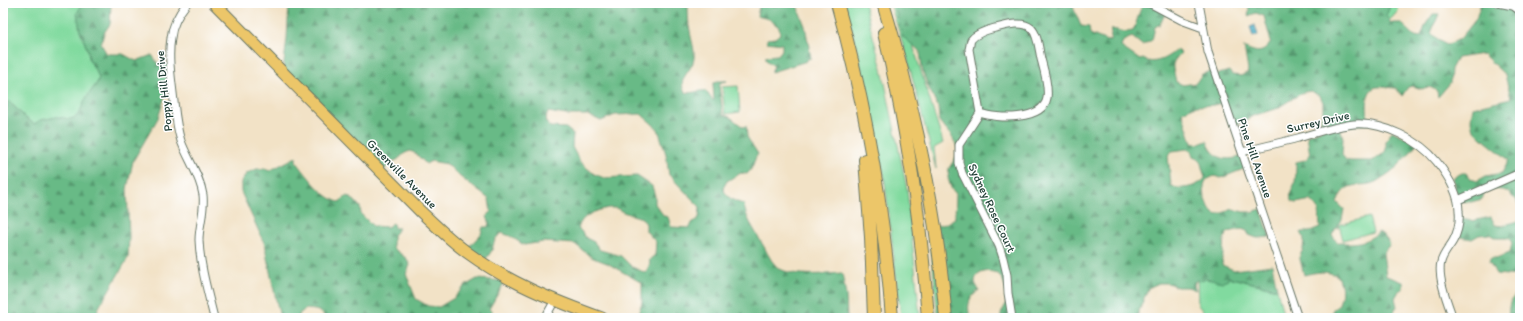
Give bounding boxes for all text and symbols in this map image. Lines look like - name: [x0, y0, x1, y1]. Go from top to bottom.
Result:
- street label: Poppy Hill Drive: [153, 50, 175, 132]
- street label: Surrey Drive: [1285, 108, 1351, 136]
- street label: Pine Hill Avenue: [1235, 116, 1275, 200]
- street label: Greenville Avenue: [364, 136, 440, 212]
- street label: Sydney Rose Court: [965, 161, 1019, 255]

